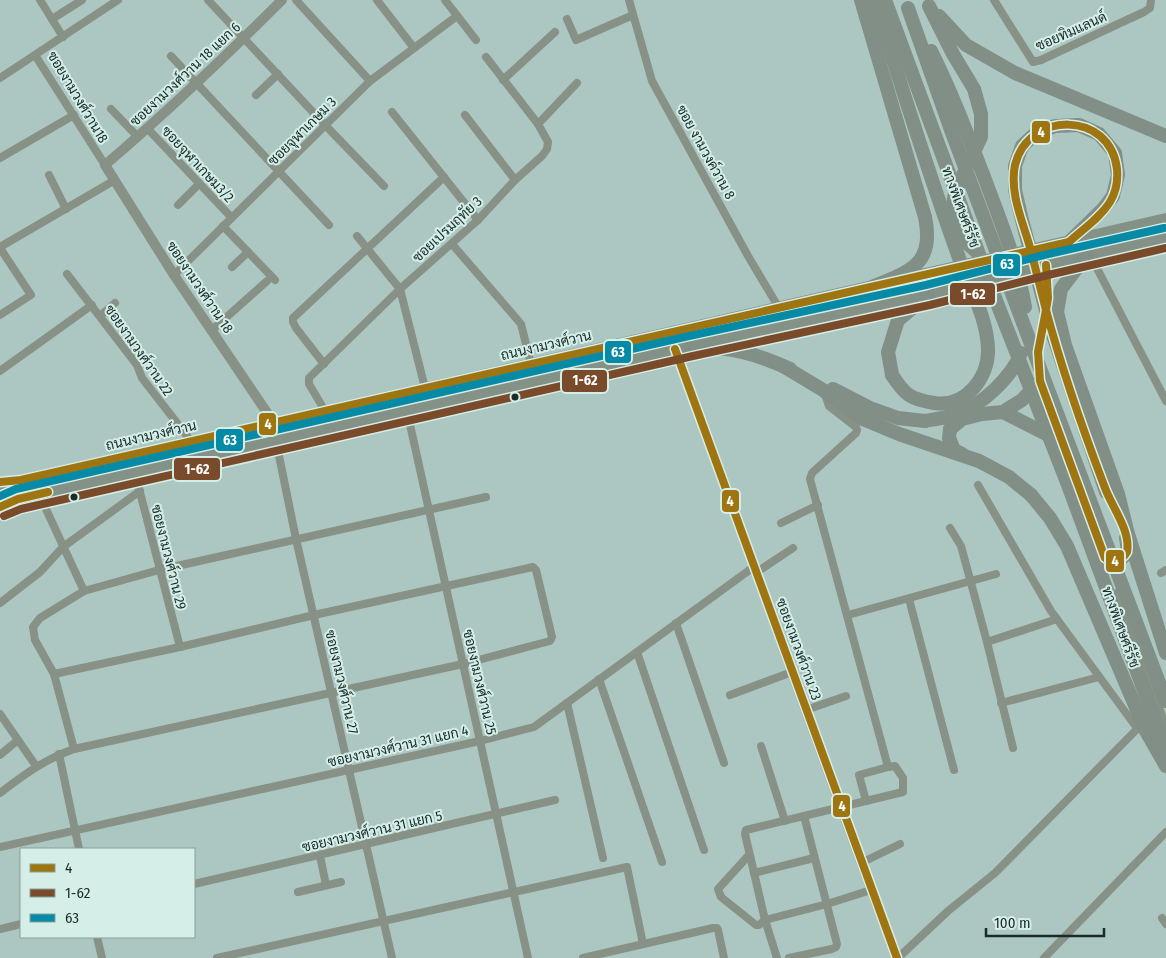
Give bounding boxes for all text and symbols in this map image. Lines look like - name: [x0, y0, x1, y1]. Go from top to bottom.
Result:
- street label: ซอยทิมแลนด์: [1033, 7, 1109, 55]
- street label: ซอยงามวงศ์วาน 18 แยก 6: [126, 18, 244, 130]
- street label: ซอยงามวงศ์วาน18: [44, 48, 112, 146]
- street label: ซอยจุฬาเกษม 3: [265, 94, 341, 170]
- street label: ซอย งามวงค์วาน 8: [673, 102, 739, 202]
- line badge: 4: [1031, 120, 1051, 144]
- street label: ซอยจุฬาเกษม3/2: [157, 123, 237, 207]
- text: 4: [1037, 124, 1045, 141]
- street label: ทางพิเศษศรีรัช: [938, 164, 984, 250]
- street label: ซอยเปรมฤทัย 3: [409, 193, 486, 266]
- street label: ซอยงามวงศ์วาน 18: [163, 238, 237, 336]
- line badge: 63: [992, 253, 1021, 277]
- text: 63: [1000, 256, 1014, 273]
- line badge: 1-62: [949, 282, 996, 306]
- text: 1-62: [961, 286, 986, 303]
- street label: ซอยงามวงศ์วาน 22: [101, 301, 177, 399]
- street label: ถนนงามวงศ์วาน: [499, 326, 593, 364]
- line badge: 63: [604, 340, 632, 364]
- text: 63: [611, 344, 625, 361]
- line badge: 1-62: [561, 369, 608, 393]
- text: 1-62: [573, 372, 598, 389]
- unlabelled marker: [510, 392, 520, 402]
- line badge: 4: [258, 412, 277, 436]
- street label: ถนนงามวงศ์วาน: [104, 416, 198, 454]
- text: 4: [264, 416, 272, 433]
- line badge: 63: [215, 428, 244, 452]
- text: 63: [223, 432, 237, 449]
- line badge: 1-62: [173, 457, 221, 481]
- text: 1-62: [185, 461, 210, 478]
- line badge: 4: [721, 489, 740, 513]
- unlabelled marker: [69, 492, 79, 502]
- text: 4: [726, 493, 734, 510]
- street label: ซอยงามวงศ์วาน 29: [147, 503, 191, 612]
- line badge: 4: [1105, 549, 1125, 573]
- text: 4: [1111, 553, 1119, 570]
- street label: ทางพิเศษศรีรัช: [1098, 584, 1144, 670]
- street label: ซอยงามวงศ์วาน 23: [772, 596, 826, 702]
- street label: ซอยงามวงศ์วาน 27: [321, 628, 363, 736]
- street label: ซอยงามวงศ์วาน 25: [459, 628, 501, 736]
- street label: ซอยงามวงศ์วาน 31 แยก 4: [326, 721, 470, 771]
- line badge: 4: [832, 794, 851, 818]
- text: 4: [838, 798, 846, 815]
- street label: ซอยงามวงศ์วาน 31 แยก 5: [300, 806, 444, 856]
- legend: [20, 848, 195, 938]
- text: 4: [65, 859, 72, 877]
- text: 1-62: [65, 884, 91, 902]
- scale bar: [986, 906, 1104, 938]
- text: 63: [65, 909, 79, 927]
- text: 100 m: [994, 914, 1031, 932]

